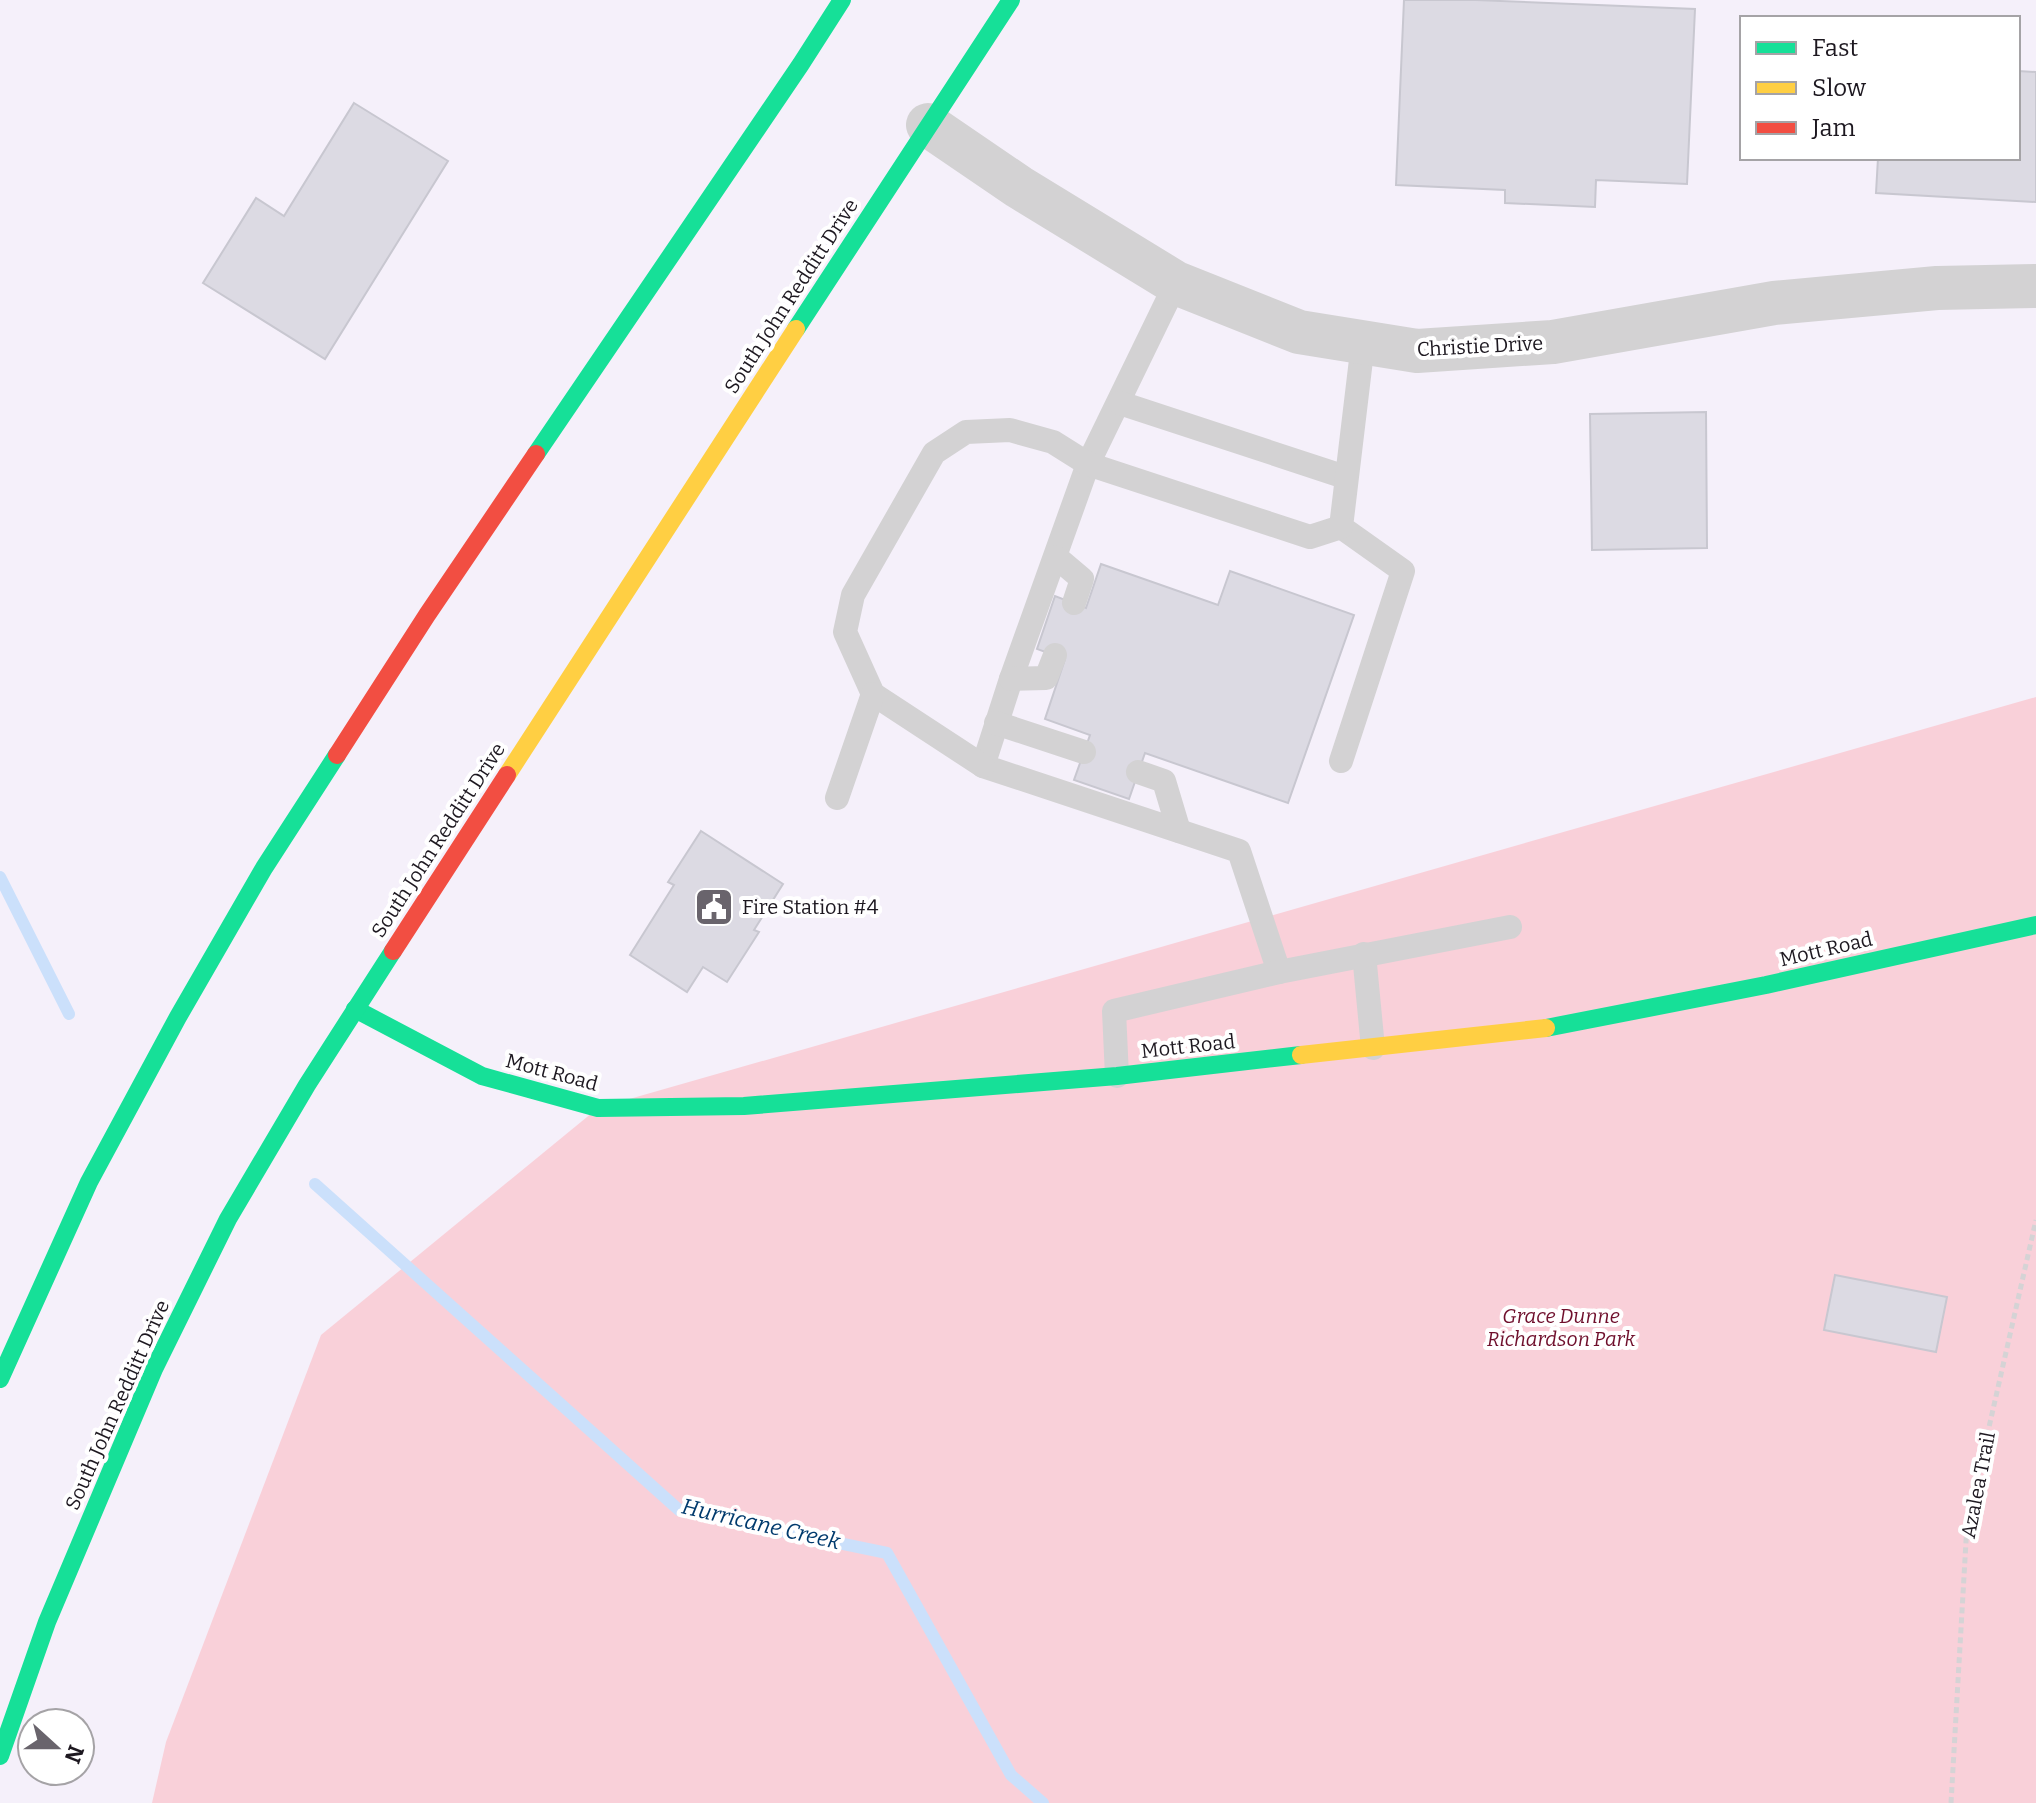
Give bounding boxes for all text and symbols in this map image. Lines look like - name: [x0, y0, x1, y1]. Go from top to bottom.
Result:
- legend: [1740, 16, 2020, 160]
- text: Fast: [1812, 34, 1858, 62]
- text: Slow: [1812, 74, 1867, 102]
- text: Jam: [1811, 114, 1856, 142]
- street label: South John Redditt Drive: [719, 194, 863, 398]
- street label: Christie Drive: [1416, 331, 1544, 361]
- street label: South John Redditt Drive: [366, 738, 510, 942]
- public building icon: Fire Station #4: [693, 886, 735, 928]
- place label: Fire Station #4: [742, 895, 879, 919]
- street label: Mott Road: [1777, 927, 1875, 971]
- street label: Mott Road: [1140, 1029, 1236, 1063]
- street label: Mott Road: [503, 1048, 601, 1096]
- street label: South John Redditt Drive: [60, 1296, 174, 1514]
- park label: Grace Dunne Richardson Park: [1487, 1304, 1636, 1351]
- street label: Azalea Trail: [1956, 1429, 2000, 1540]
- water label: Hurricane Creek: [679, 1493, 844, 1556]
- north arrow: [16, 1707, 96, 1787]
- text: N: [59, 1741, 90, 1767]

